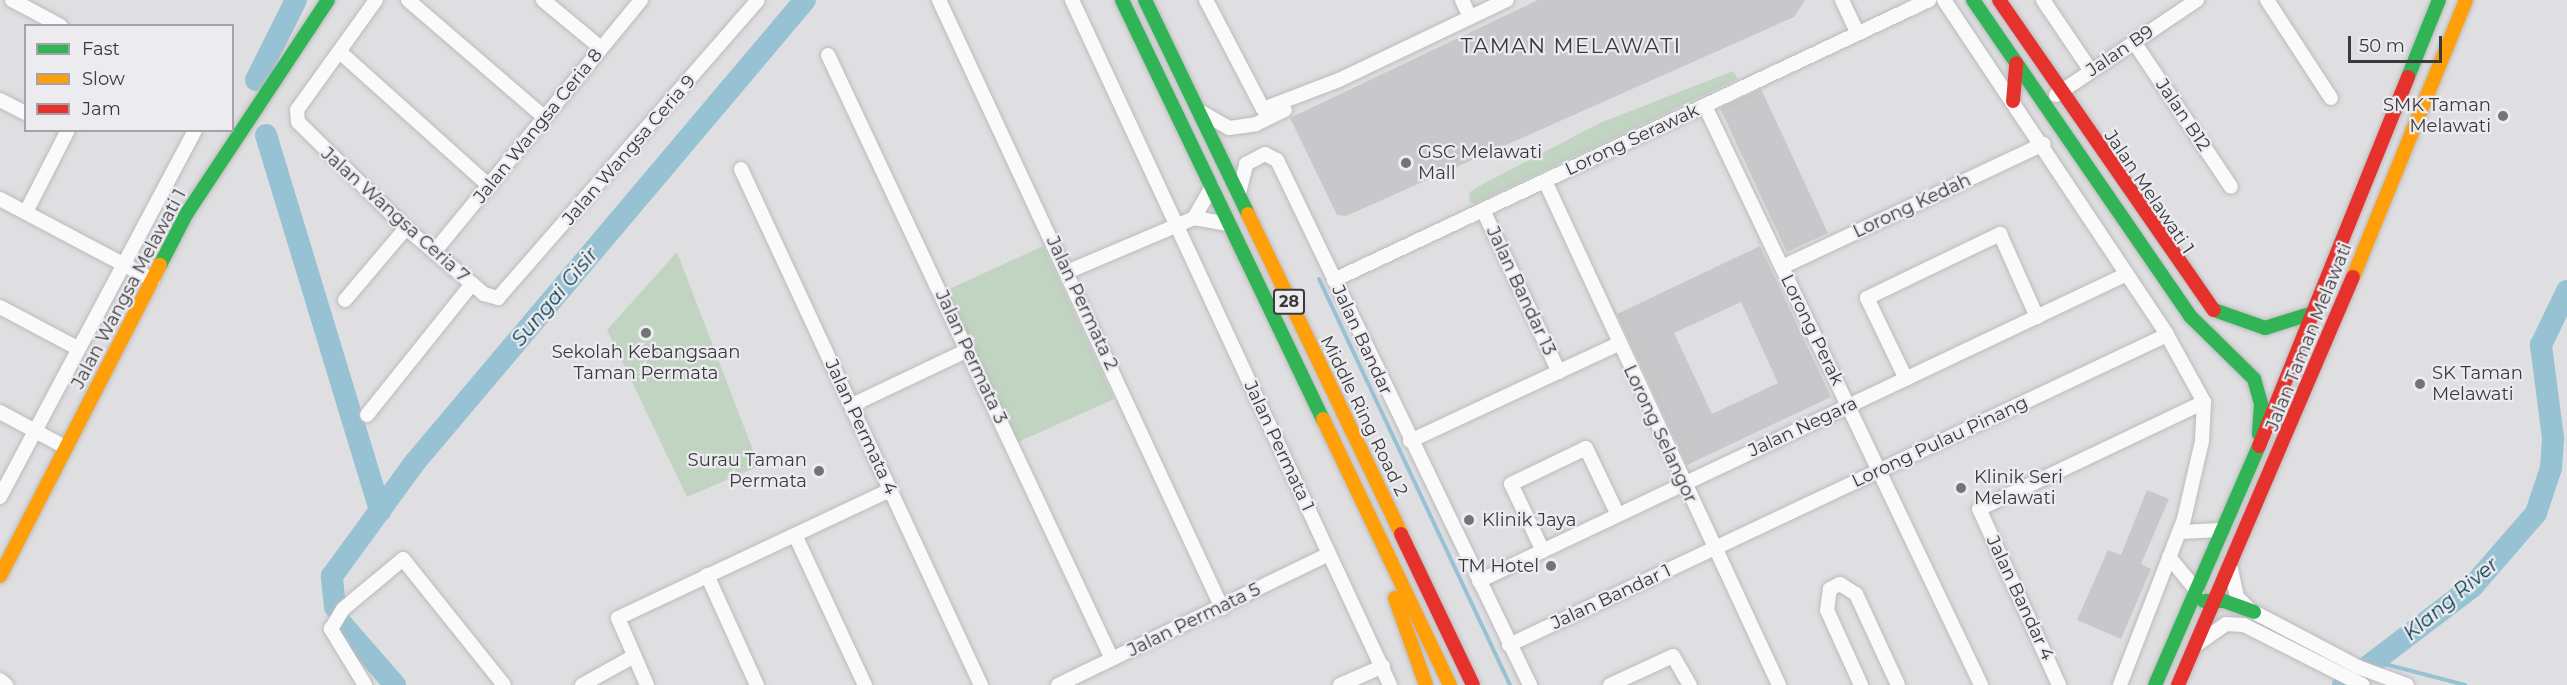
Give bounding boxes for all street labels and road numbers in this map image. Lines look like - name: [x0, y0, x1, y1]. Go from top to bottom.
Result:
- street label: Jalan B9: [2082, 21, 2158, 81]
- street label: Jalan Wangsa Ceria 8: [469, 45, 607, 207]
- street label: Jalan Wangsa Ceria 9: [558, 71, 700, 229]
- street label: Jalan B12: [2151, 75, 2215, 155]
- street label: Lorong Serawak: [1562, 100, 1702, 180]
- street label: Jalan Melawati 1: [2100, 126, 2198, 258]
- street label: Jalan Wangsa Ceria 7: [317, 143, 473, 287]
- street label: Lorong Kedah: [1850, 169, 1974, 243]
- street label: Jalan Wangsa Melawati 1: [67, 185, 191, 393]
- street label: Jalan Bandar 13: [1482, 223, 1560, 359]
- street label: Jalan Permata 2: [1042, 233, 1122, 373]
- street label: Jalan Taman Melawati: [2261, 240, 2357, 434]
- street label: Lorong Perak: [1776, 271, 1848, 389]
- street label: Jalan Bandar: [1327, 282, 1397, 398]
- street label: Jalan Permata 3: [931, 287, 1011, 427]
- road number: 28: [1272, 289, 1306, 315]
- street label: Middle Ring Road 2: [1316, 332, 1412, 500]
- street label: Jalan Permata 4: [820, 356, 902, 498]
- street label: Lorong Selangor: [1619, 362, 1701, 506]
- street label: Jalan Permata 1: [1239, 377, 1319, 515]
- street label: Jalan Negara: [1745, 392, 1861, 462]
- street label: Lorong Pulau Pinang: [1849, 392, 2031, 492]
- street label: Jalan Bandar 4: [1982, 532, 2058, 664]
- street label: Jalan Bandar 1: [1548, 560, 1674, 634]
- street label: Jalan Permata 5: [1124, 579, 1264, 661]

